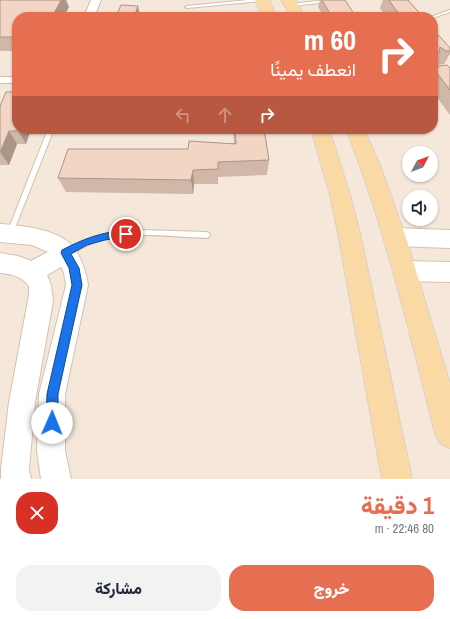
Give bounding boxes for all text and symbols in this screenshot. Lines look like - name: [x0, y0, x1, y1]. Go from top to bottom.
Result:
- text: 60 m: [304, 21, 356, 59]
- icon: right: [370, 28, 422, 80]
- text: انعطف يمينًا: [270, 57, 356, 82]
- icon: left: [172, 104, 194, 126]
- icon: ahead: [214, 104, 236, 126]
- icon: right: [256, 104, 278, 126]
- north arrow: [402, 146, 438, 182]
- map controls: [402, 146, 438, 226]
- button: sound: [402, 190, 438, 226]
- pin: [109, 217, 143, 251]
- icon: arrive: [115, 223, 137, 245]
- position arrow: [31, 402, 73, 444]
- text: 1 دقيقة: [361, 489, 434, 521]
- button: close: [16, 492, 58, 534]
- text: 80 m · 22:46: [375, 520, 434, 537]
- button: مشاركة: [16, 565, 221, 611]
- button: خروج: [229, 565, 434, 611]

